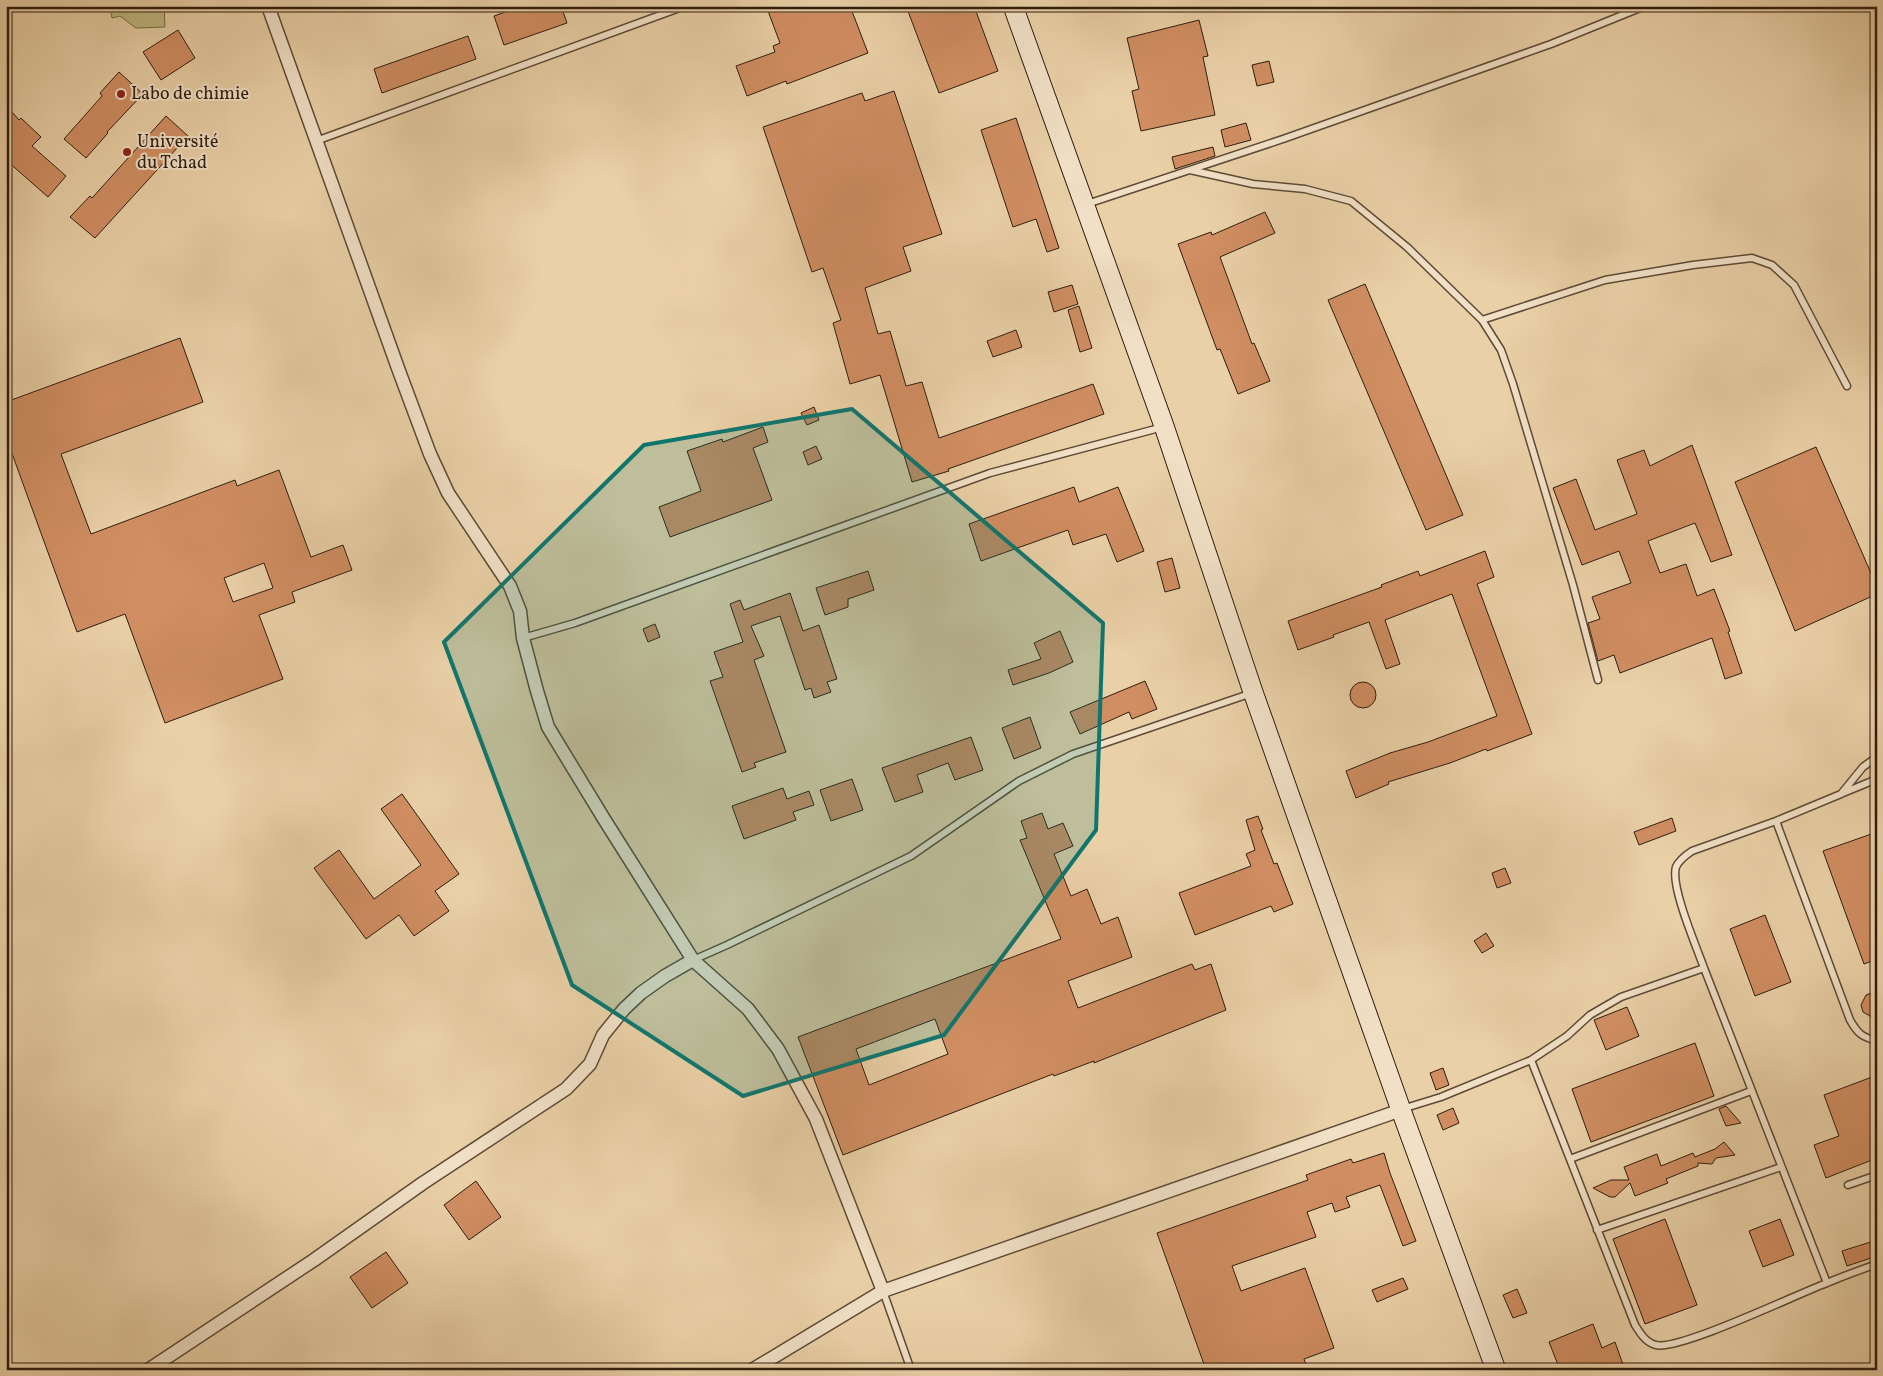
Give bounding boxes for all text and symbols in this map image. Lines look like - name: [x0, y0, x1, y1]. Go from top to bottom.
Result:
- place label: Labo de chimie: [131, 82, 249, 107]
- marker: Labo de chimie: [115, 88, 127, 100]
- place label: Université du Tchad: [137, 130, 219, 176]
- marker: Université du Tchad: [121, 146, 133, 158]

